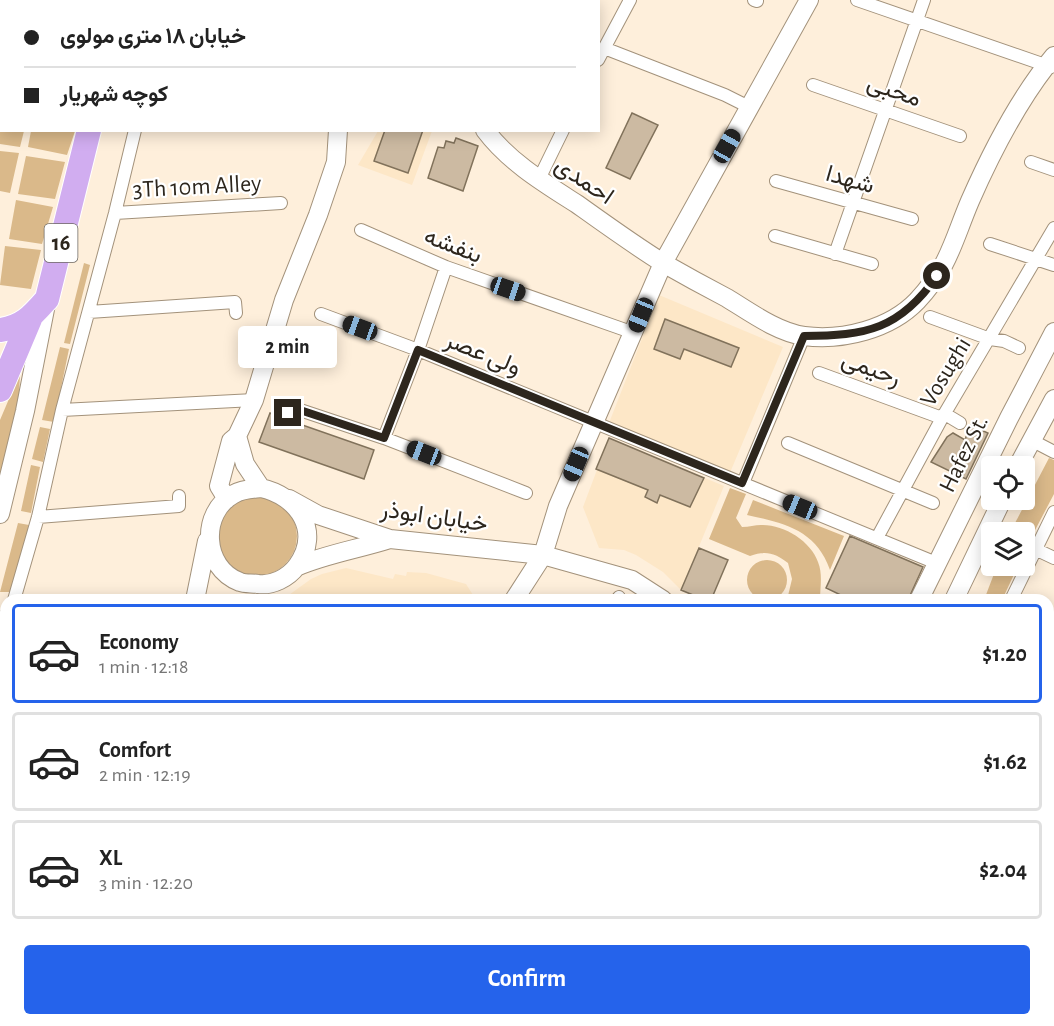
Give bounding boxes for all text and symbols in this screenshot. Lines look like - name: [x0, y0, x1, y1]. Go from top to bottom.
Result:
- text: خیابان ۱۸ متری مولوی: [60, 25, 246, 47]
- street label: محبی: [864, 71, 924, 112]
- text: کوچه شهریار: [60, 83, 168, 105]
- car: [710, 126, 744, 166]
- street label: احمدی: [550, 153, 618, 210]
- street label: شهدا: [822, 162, 877, 200]
- street label: 3Th 10m Alley: [132, 172, 262, 202]
- road number: 16: [44, 224, 78, 262]
- street label: بنفشه: [420, 224, 485, 269]
- route start: [923, 262, 950, 289]
- car: [488, 275, 528, 303]
- car: [626, 295, 656, 335]
- car: [340, 313, 380, 343]
- callout: 2 min: [238, 326, 338, 368]
- street label: ولی عصر: [440, 328, 524, 382]
- street label: Vosughi: [916, 334, 976, 410]
- text: 2 min: [265, 337, 310, 357]
- street label: رحیمی: [838, 347, 904, 393]
- route end: [274, 399, 301, 426]
- street label: Hafez St.: [935, 412, 993, 496]
- car: [404, 438, 444, 468]
- car: [561, 444, 591, 484]
- map controls: [981, 456, 1035, 576]
- button: locate: [981, 456, 1035, 510]
- car: [780, 492, 820, 522]
- street label: خیابان ابوذر: [378, 497, 489, 538]
- button: layers: [981, 522, 1035, 576]
- icon: car: [27, 627, 81, 681]
- text: Economy: [99, 631, 179, 653]
- text: $1.20: [982, 643, 1027, 665]
- text: 1 min · 12:18: [99, 657, 188, 677]
- icon: car: [27, 735, 81, 789]
- text: Comfort: [99, 739, 171, 761]
- text: $1.62: [983, 751, 1027, 773]
- text: 2 min · 12:19: [99, 765, 191, 785]
- icon: car: [27, 843, 81, 897]
- text: XL: [99, 847, 122, 869]
- text: $2.04: [979, 859, 1027, 881]
- text: 3 min · 12:20: [99, 873, 193, 893]
- button: Confirm: [24, 945, 1030, 1014]

